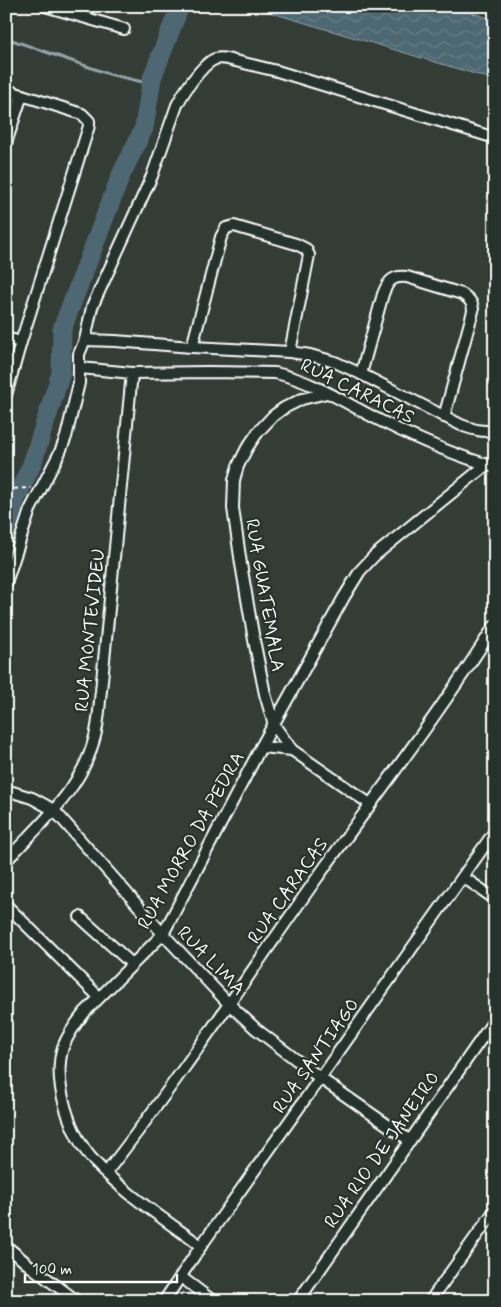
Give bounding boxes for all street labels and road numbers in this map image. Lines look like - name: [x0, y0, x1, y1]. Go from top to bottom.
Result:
- street label: RUA CARACAS: [296, 353, 419, 430]
- street label: RUA GUATEMALA: [239, 517, 290, 674]
- street label: RUA MONTEVIDEU: [69, 547, 112, 713]
- street label: RUA MORRO DA PEDRA: [132, 747, 251, 934]
- street label: RUA CARACAS: [242, 833, 334, 949]
- street label: RUA LIMA: [171, 921, 251, 1001]
- street label: RUA SANTIAGO: [267, 993, 365, 1118]
- street label: RUA RIO DE JANEIRO: [319, 1067, 446, 1233]

